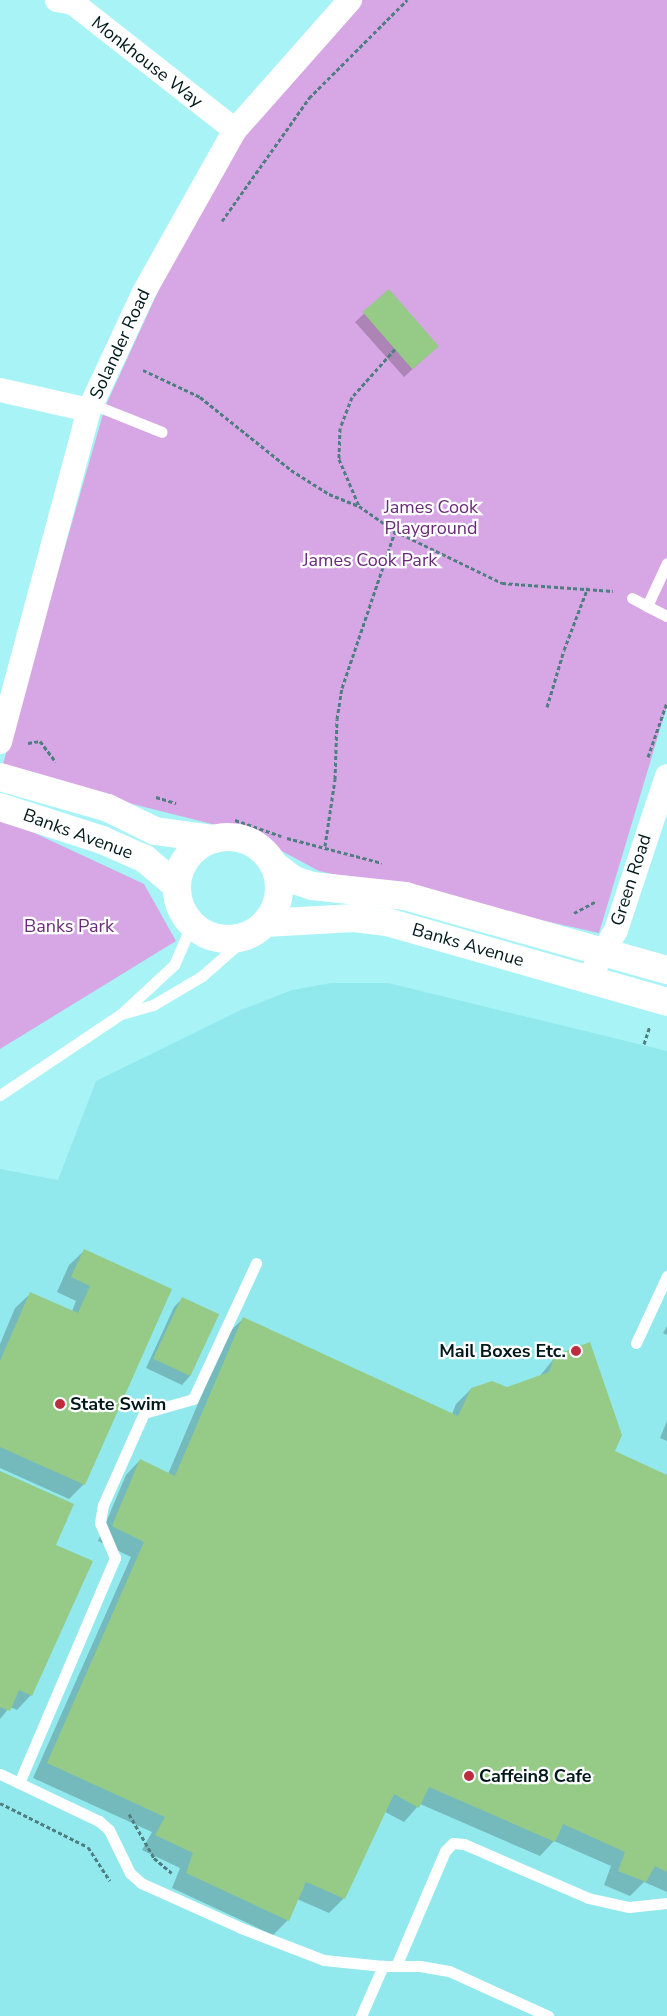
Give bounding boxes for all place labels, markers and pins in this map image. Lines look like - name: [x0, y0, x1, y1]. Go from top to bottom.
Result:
- place label: Mail Boxes Etc.: [439, 1340, 566, 1362]
- marker: Mail Boxes Etc.: [570, 1345, 582, 1357]
- place label: State Swim: [70, 1393, 166, 1415]
- marker: State Swim: [54, 1398, 66, 1410]
- place label: Caffein8 Cafe: [479, 1765, 592, 1787]
- marker: Caffein8 Cafe: [463, 1770, 475, 1782]

